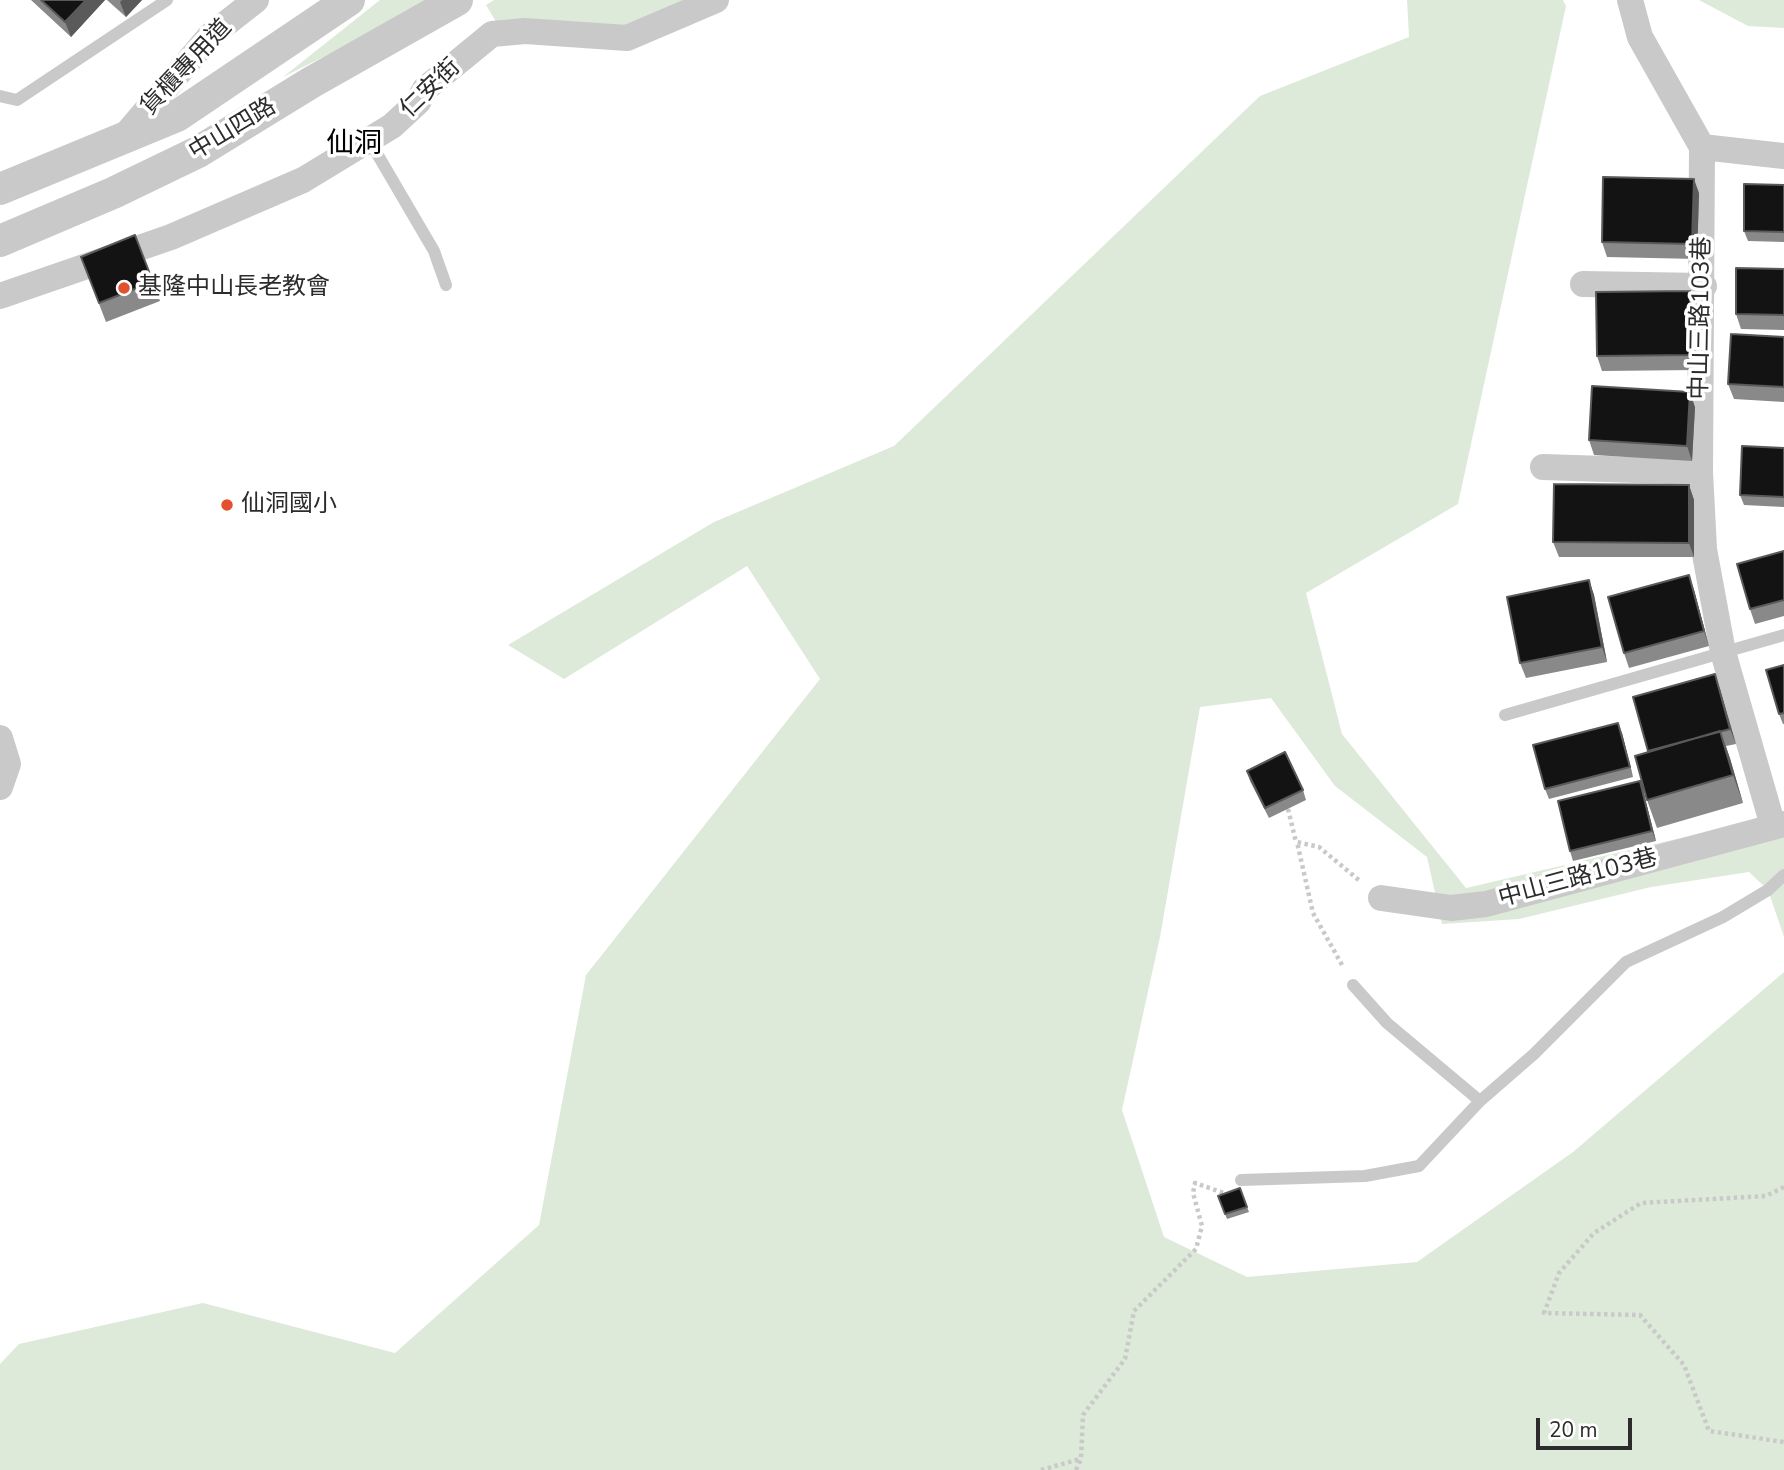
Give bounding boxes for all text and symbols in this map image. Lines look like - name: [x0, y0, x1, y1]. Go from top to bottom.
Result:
- street label: 貨櫃專用道: [136, 14, 238, 122]
- street label: 仁安街: [395, 54, 467, 124]
- street label: 中山四路: [184, 93, 282, 167]
- district label: 仙洞: [326, 128, 382, 162]
- street label: 中山三路103巷: [1686, 236, 1718, 400]
- place label: 基隆中山長老教會: [138, 274, 330, 302]
- marker: 基隆中山長老教會: [116, 280, 132, 296]
- place label: 仙洞國小: [241, 491, 337, 519]
- marker: 仙洞國小: [219, 497, 235, 513]
- street label: 中山三路103巷: [1495, 844, 1661, 914]
- scale bar: [1539, 1404, 1635, 1448]
- text: 20 m: [1549, 1416, 1598, 1444]

